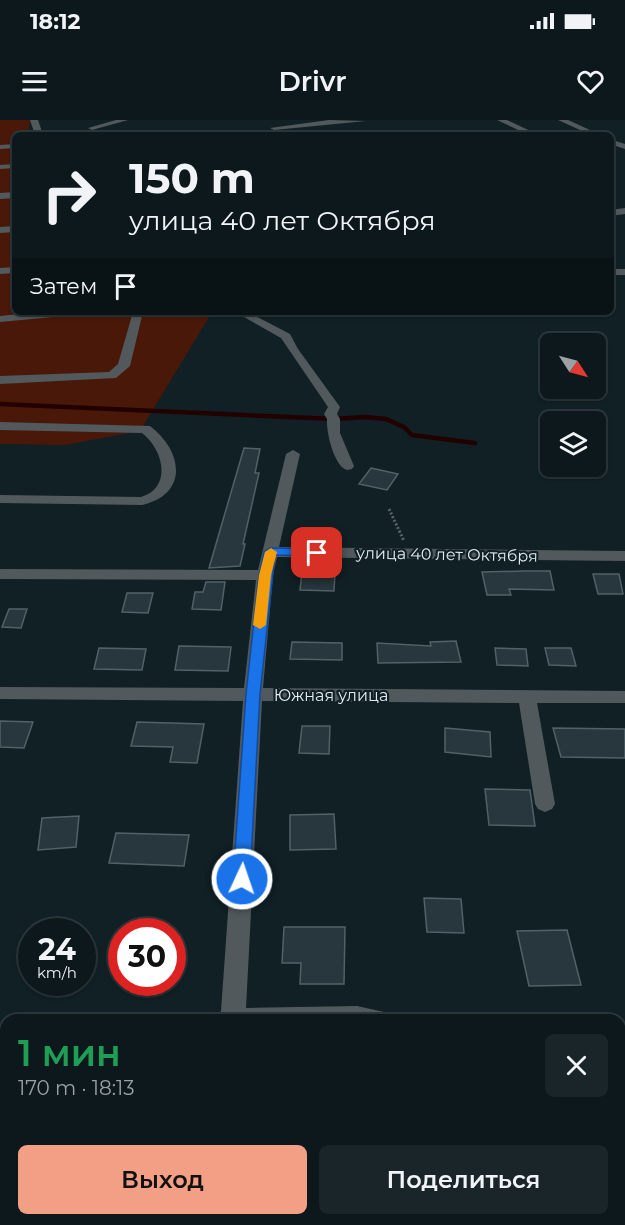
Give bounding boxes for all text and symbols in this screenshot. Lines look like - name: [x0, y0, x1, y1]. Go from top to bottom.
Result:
- text: 18:12: [30, 8, 81, 35]
- icon: menu: [18, 65, 51, 98]
- text: Drivr: [278, 65, 347, 98]
- icon: heart: [574, 65, 607, 98]
- text: 150 m: [129, 152, 255, 204]
- icon: right: [30, 156, 108, 234]
- text: улица 40 лет Октября: [129, 204, 436, 237]
- icon: arrive: [109, 270, 142, 303]
- text: Затем: [30, 273, 97, 300]
- north arrow: [540, 333, 606, 399]
- map controls: [540, 333, 606, 477]
- button: layers: [540, 411, 606, 477]
- pin: [291, 527, 342, 578]
- icon: arrive: [300, 536, 333, 569]
- street label: улица 40 лет Октября: [355, 543, 538, 566]
- street label: Южная улица: [274, 686, 388, 705]
- position arrow: [210, 847, 274, 911]
- speed limit sign: 30: [108, 918, 186, 996]
- text: 24: [38, 931, 76, 968]
- text: km/h: [37, 963, 77, 982]
- text: 1 мин: [18, 1031, 121, 1075]
- button: close: [545, 1034, 608, 1097]
- text: 170 m · 18:13: [18, 1076, 135, 1100]
- button: Выход: [18, 1145, 307, 1214]
- button: Поделиться: [319, 1145, 608, 1214]

